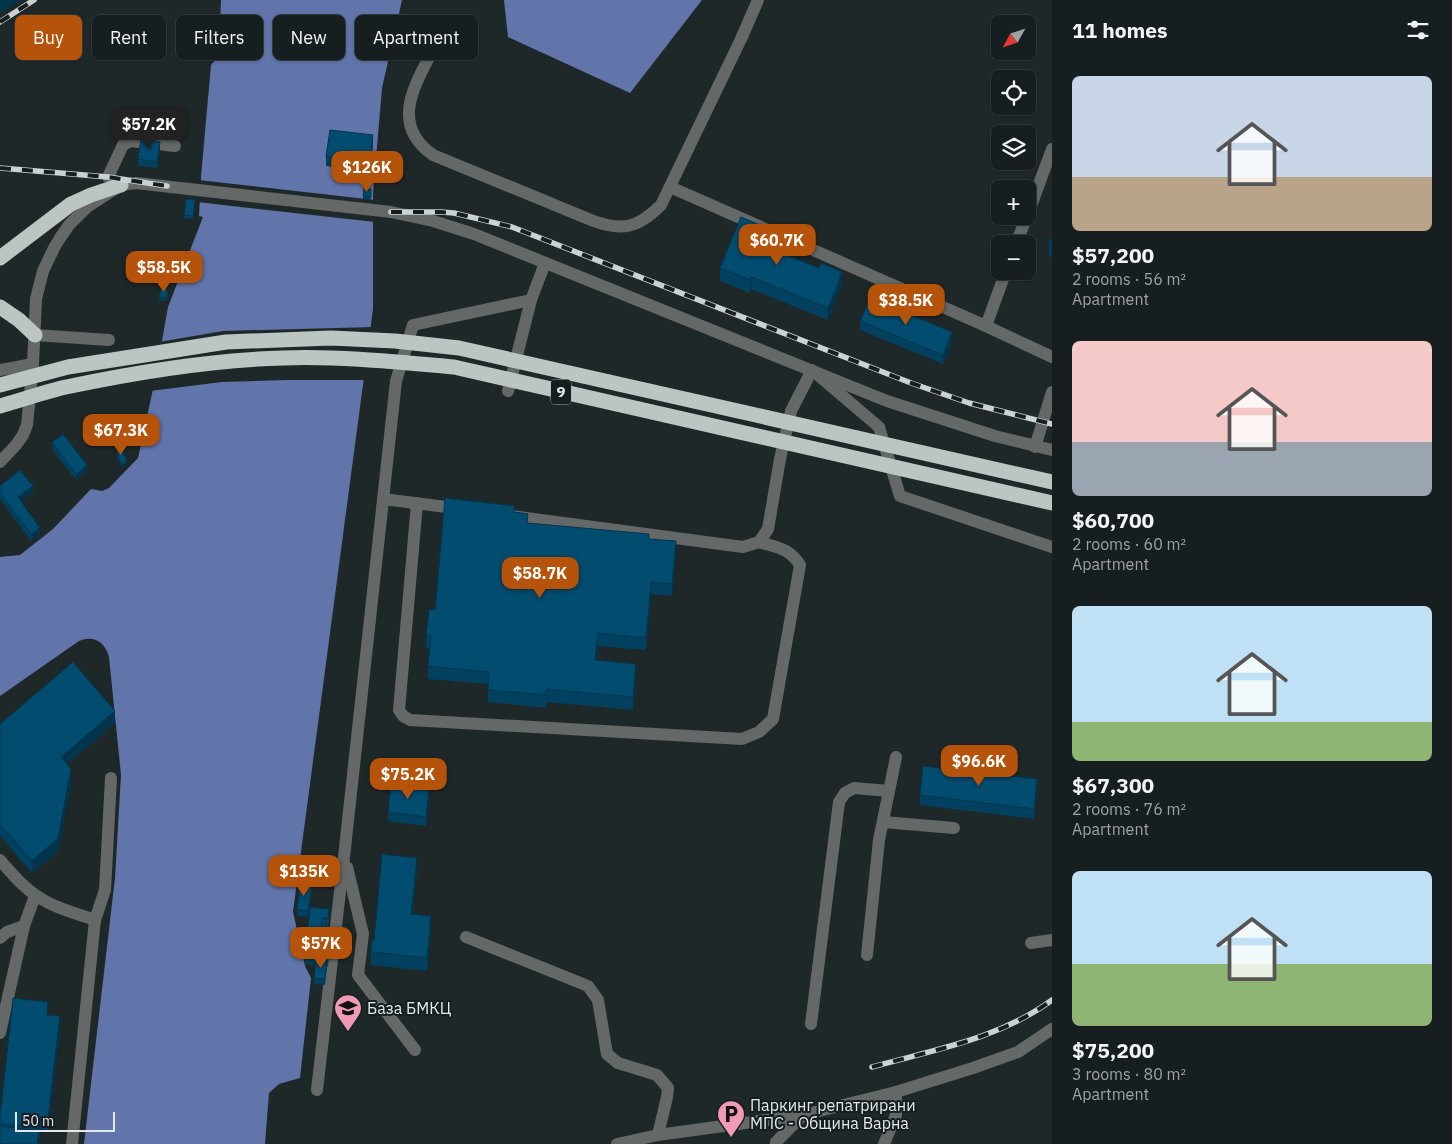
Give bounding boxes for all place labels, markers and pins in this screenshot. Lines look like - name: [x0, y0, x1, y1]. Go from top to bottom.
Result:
- pin: $57.2K: [108, 108, 190, 150]
- pin: $126K: [332, 150, 402, 193]
- pin: $60.7K: [736, 224, 818, 266]
- pin: $58.5K: [123, 250, 205, 293]
- pin: $38.5K: [865, 284, 947, 326]
- pin: $67.3K: [80, 414, 162, 456]
- pin: $58.7K: [499, 556, 581, 599]
- pin: $96.6K: [938, 744, 1020, 787]
- pin: $75.2K: [367, 758, 449, 800]
- pin: $135K: [269, 854, 339, 897]
- pin: $57K: [291, 926, 351, 969]
- school or university icon: База БМКЦ: [333, 993, 363, 1032]
- place label: База БМКЦ: [367, 998, 452, 1018]
- place label: Паркинг репатрирани МПС - Община Варна: [750, 1095, 916, 1133]
- parking icon: Паркинг репатрирани МПС - Община Варна: [716, 1099, 746, 1138]

